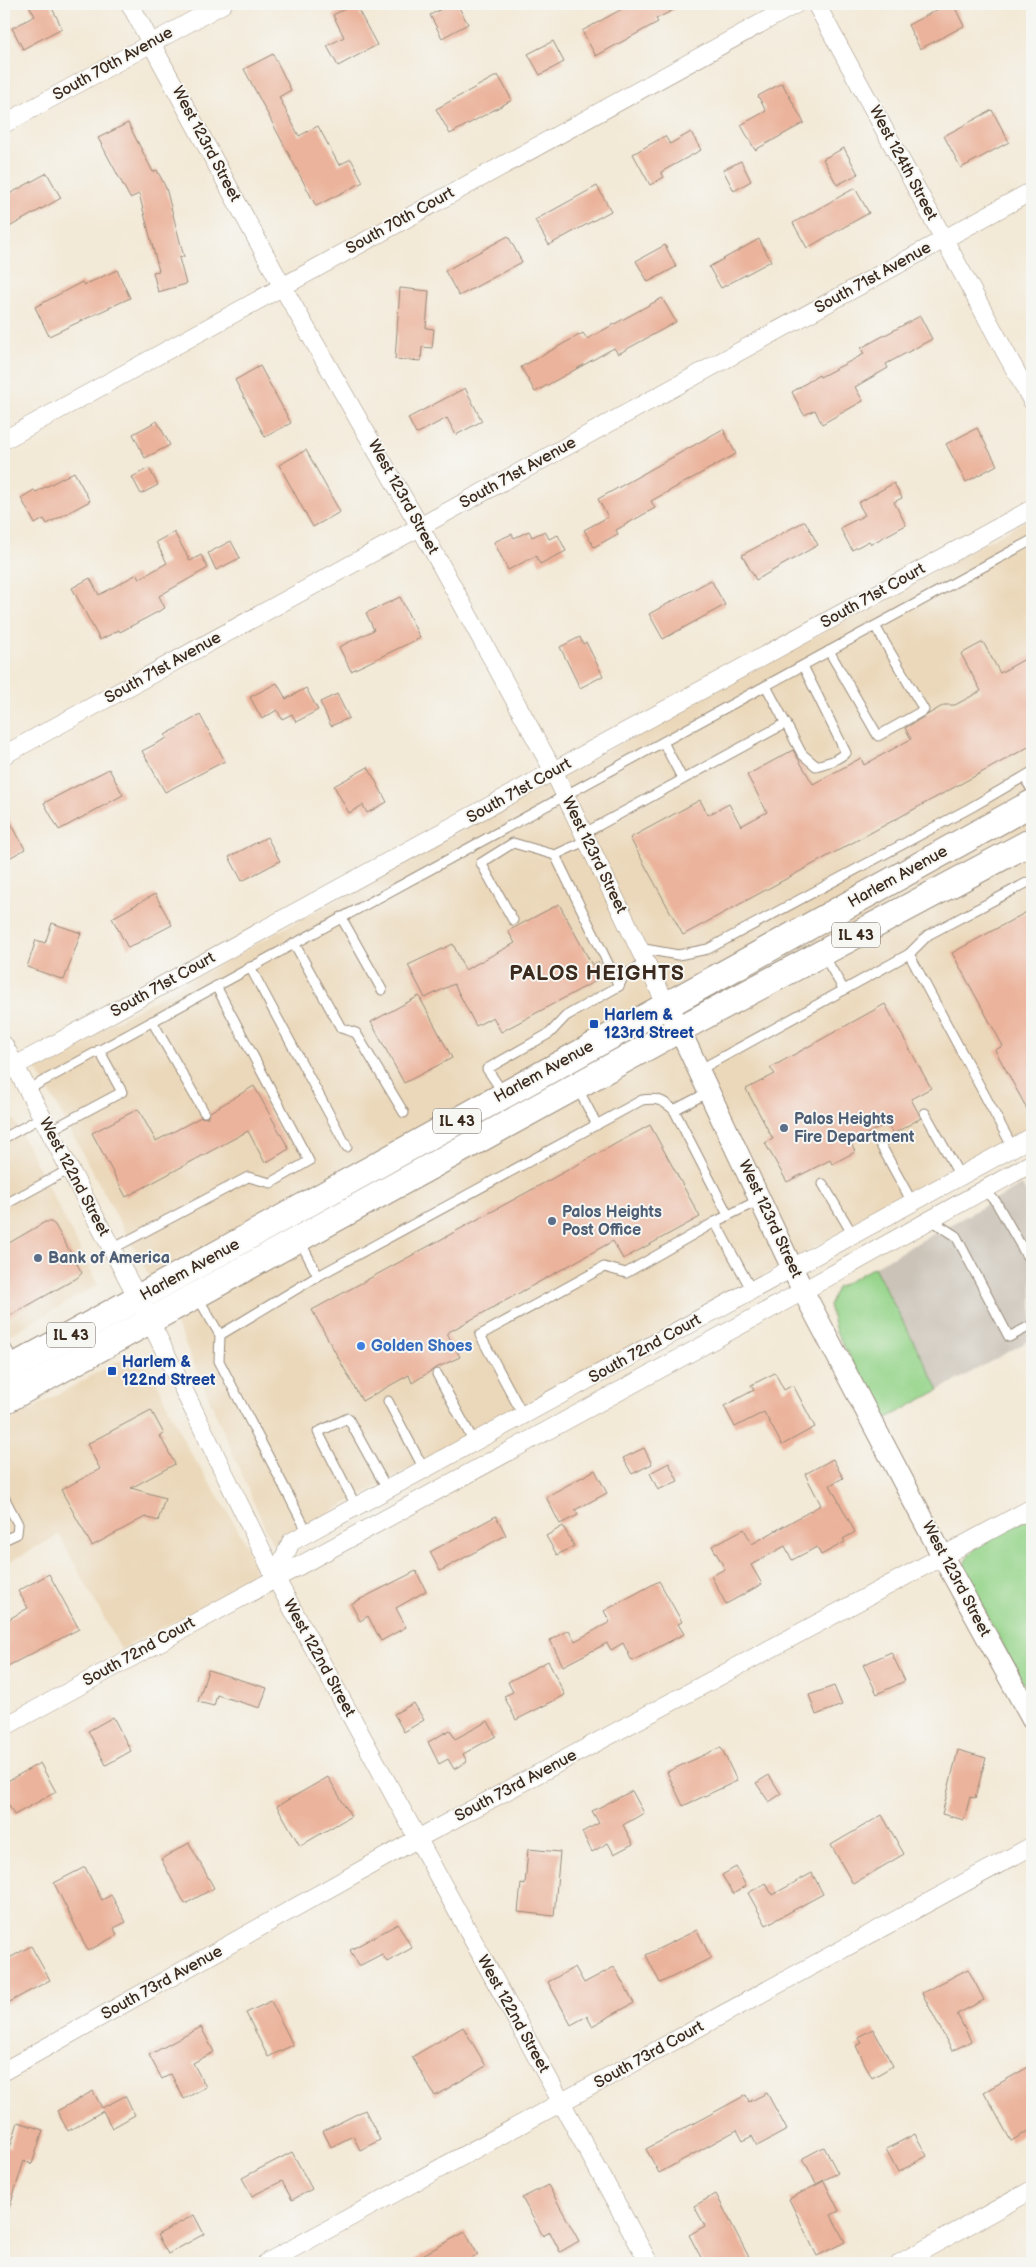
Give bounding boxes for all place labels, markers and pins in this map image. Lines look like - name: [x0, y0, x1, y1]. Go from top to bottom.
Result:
- place label: Harlem & 123rd Street: [604, 1006, 694, 1043]
- marker: Harlem & 123rd Street: [588, 1018, 600, 1030]
- place label: Palos Heights Fire Department: [794, 1110, 915, 1147]
- marker: Palos Heights Fire Department: [778, 1122, 790, 1134]
- place label: Palos Heights Post Office: [562, 1203, 662, 1240]
- marker: Palos Heights Post Office: [546, 1215, 558, 1227]
- place label: Bank of America: [48, 1249, 170, 1268]
- marker: Bank of America: [32, 1252, 44, 1264]
- place label: Golden Shoes: [371, 1337, 472, 1356]
- marker: Golden Shoes: [355, 1340, 367, 1352]
- place label: Harlem & 122nd Street: [122, 1353, 216, 1390]
- marker: Harlem & 122nd Street: [106, 1365, 118, 1377]

